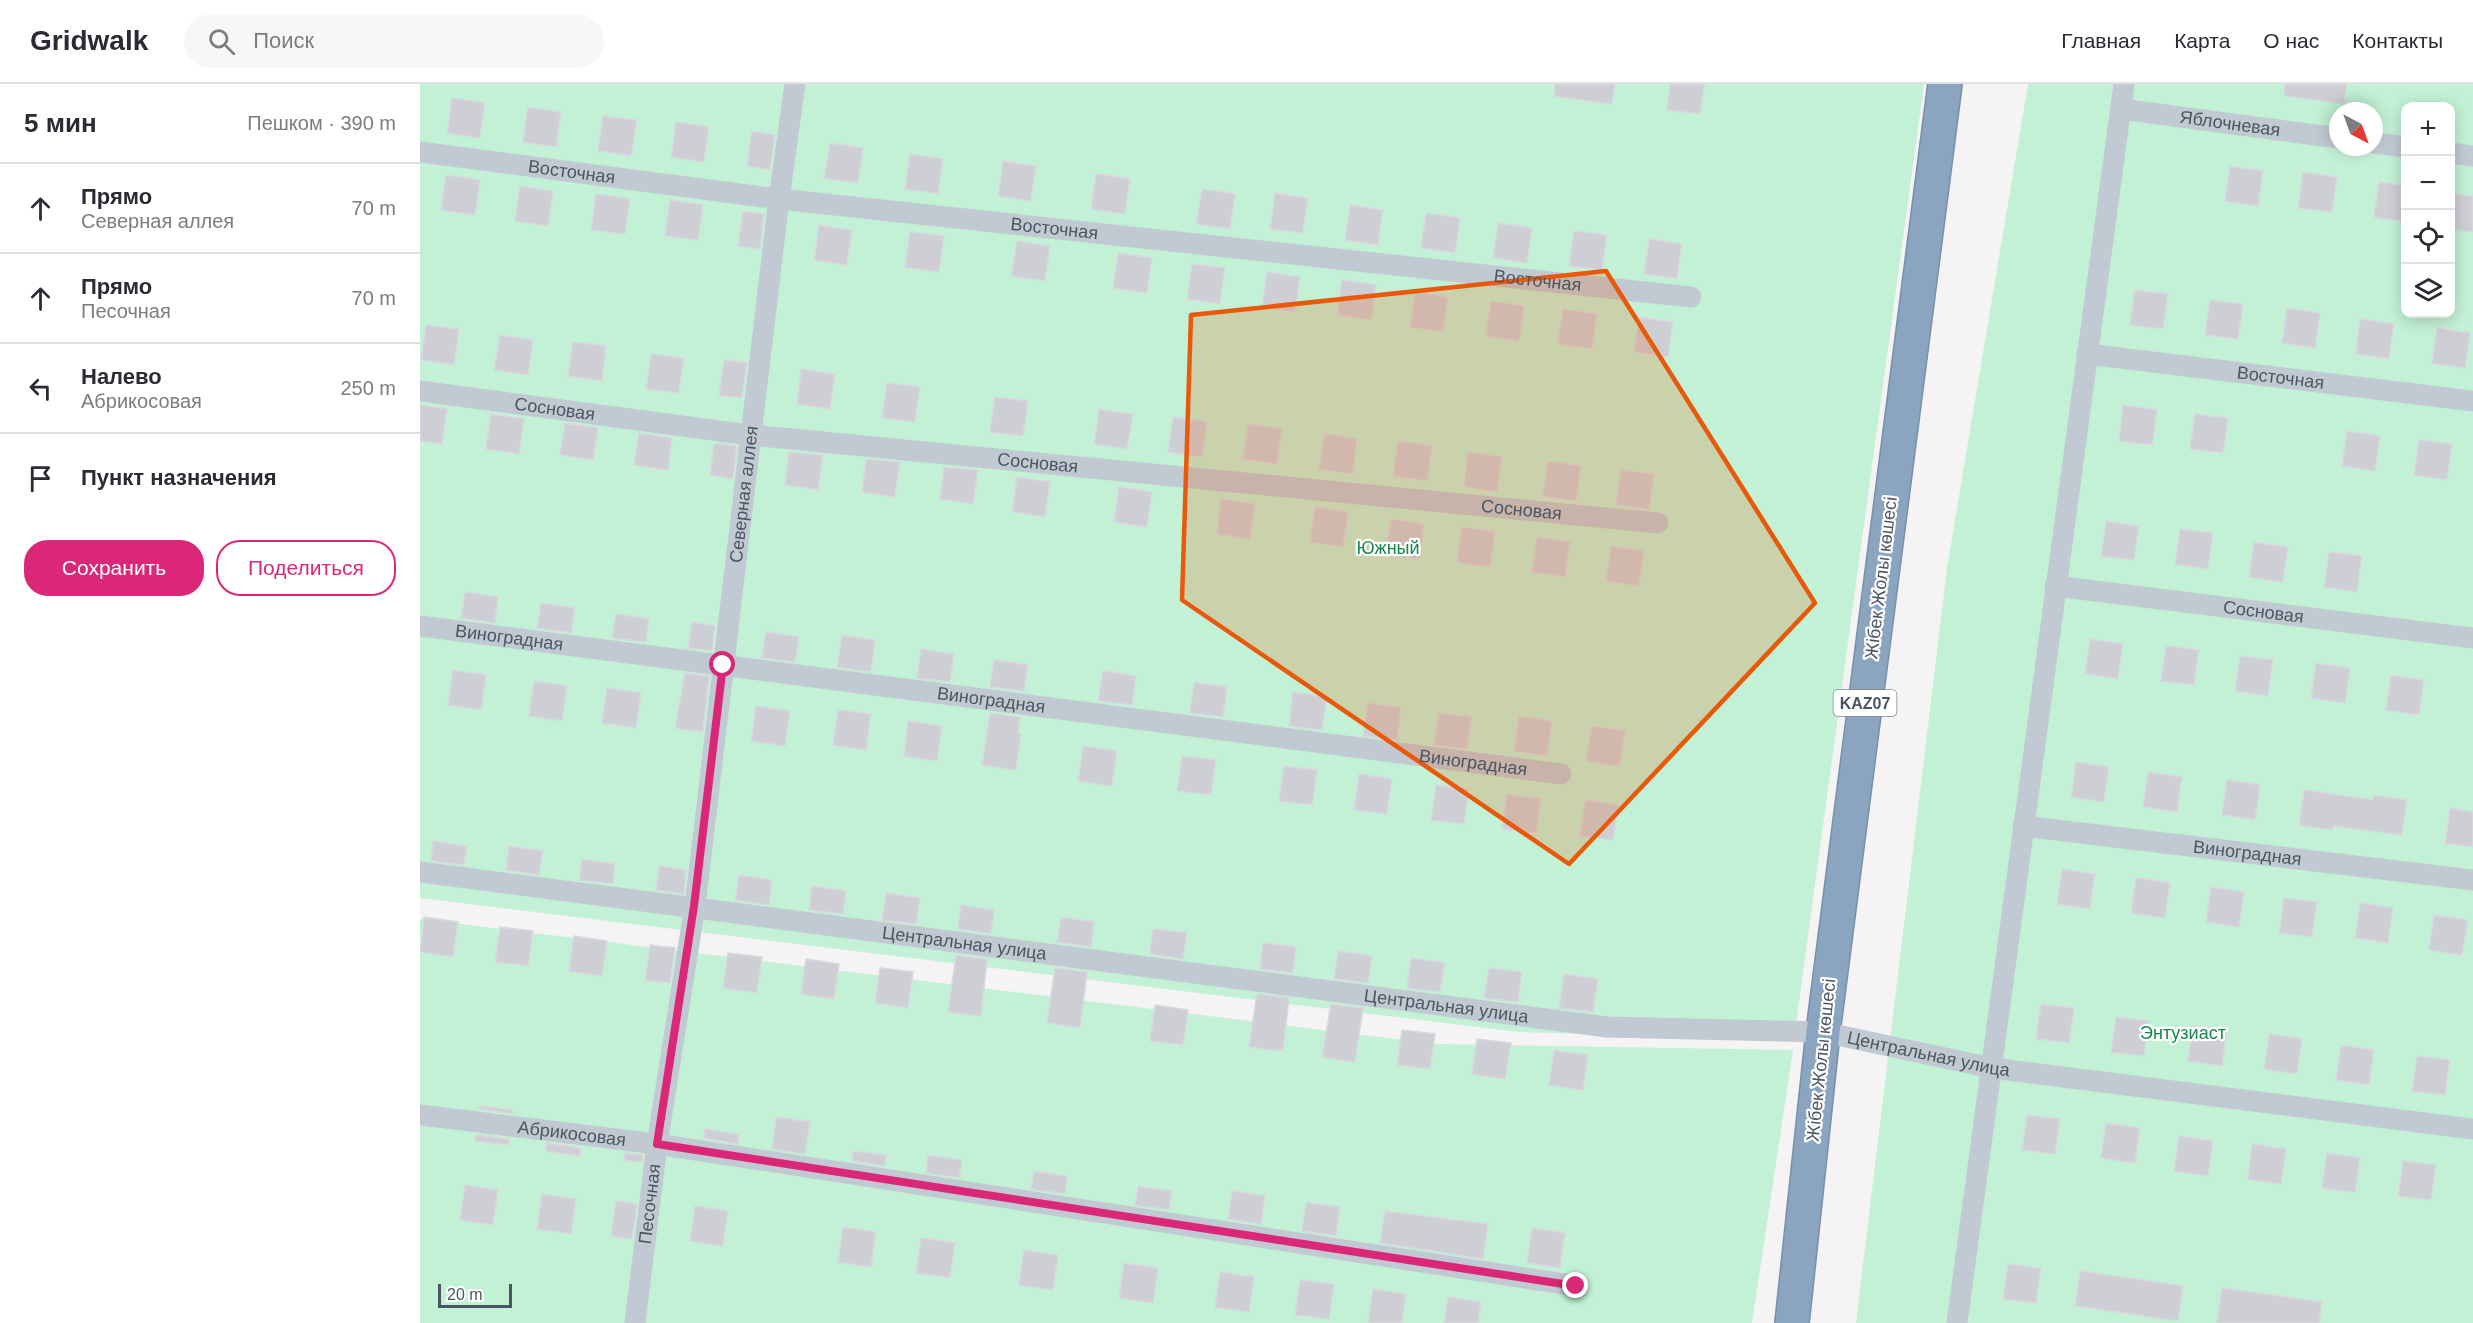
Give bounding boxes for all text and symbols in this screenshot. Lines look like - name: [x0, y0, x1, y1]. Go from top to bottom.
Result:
- search box: [184, 14, 604, 68]
- text: Gridwalk: [30, 25, 148, 56]
- icon: search: [205, 25, 238, 58]
- text: Поиск: [253, 28, 314, 53]
- text: Главная: [2061, 29, 2141, 52]
- text: Карта: [2174, 29, 2230, 52]
- text: О нас: [2263, 29, 2319, 52]
- text: Контакты: [2352, 29, 2443, 52]
- north arrow: [2329, 102, 2383, 156]
- map controls: [2401, 102, 2455, 318]
- button: +: [2401, 102, 2455, 156]
- street label: Яблочневая: [2178, 107, 2282, 140]
- text: 5 мин: [24, 108, 97, 138]
- text: Пешком · 390 m: [247, 112, 396, 134]
- street label: Восточная: [527, 156, 617, 187]
- button: −: [2401, 156, 2455, 210]
- text: Прямо: [81, 184, 152, 209]
- icon: ahead: [24, 192, 57, 225]
- text: 70 m: [352, 197, 396, 219]
- text: Северная аллея: [81, 210, 234, 232]
- button: locate: [2401, 210, 2455, 264]
- street label: Восточная: [1010, 214, 1099, 243]
- button: layers: [2401, 264, 2455, 318]
- street label: Восточная: [1493, 266, 1582, 295]
- text: Прямо: [81, 274, 152, 299]
- icon: ahead: [24, 282, 57, 315]
- text: 70 m: [352, 287, 396, 309]
- text: Песочная: [81, 300, 171, 322]
- street label: Восточная: [2236, 362, 2325, 393]
- text: Налево: [81, 364, 162, 389]
- icon: left: [24, 372, 57, 405]
- text: 250 m: [340, 377, 396, 399]
- text: Абрикосовая: [81, 390, 202, 412]
- street label: Сосновая: [513, 394, 596, 424]
- street label: Северная аллея: [726, 425, 762, 564]
- street label: Сосновая: [996, 449, 1079, 477]
- icon: arrive: [24, 462, 57, 495]
- text: Пункт назначения: [81, 465, 277, 490]
- street label: Сосновая: [1480, 496, 1563, 524]
- street label: Жібек Жолы көшесі: [1861, 496, 1901, 660]
- park label: Южный: [1356, 538, 1420, 558]
- button: Сохранить: [24, 540, 204, 596]
- button: Поделиться: [216, 540, 396, 596]
- street label: Сосновая: [2222, 597, 2305, 627]
- street label: Виноградная: [454, 621, 565, 654]
- route start: [709, 651, 735, 677]
- street label: Виноградная: [936, 683, 1046, 717]
- road number: KAZ07: [1834, 690, 1896, 716]
- street label: Виноградная: [1418, 746, 1528, 780]
- street label: Виноградная: [2192, 837, 2303, 869]
- street label: Центральная улица: [881, 922, 1049, 964]
- street label: Жібек Жолы көшесі: [1803, 978, 1839, 1142]
- street label: Центральная улица: [1363, 985, 1531, 1027]
- park label: Энтузиаст: [2140, 1023, 2226, 1043]
- street label: Центральная улица: [1845, 1027, 2012, 1080]
- street label: Абрикосовая: [517, 1117, 627, 1150]
- street label: Песочная: [635, 1163, 664, 1245]
- route end: [1562, 1272, 1588, 1298]
- scale bar: [438, 1281, 512, 1308]
- text: 20 m: [447, 1286, 483, 1303]

